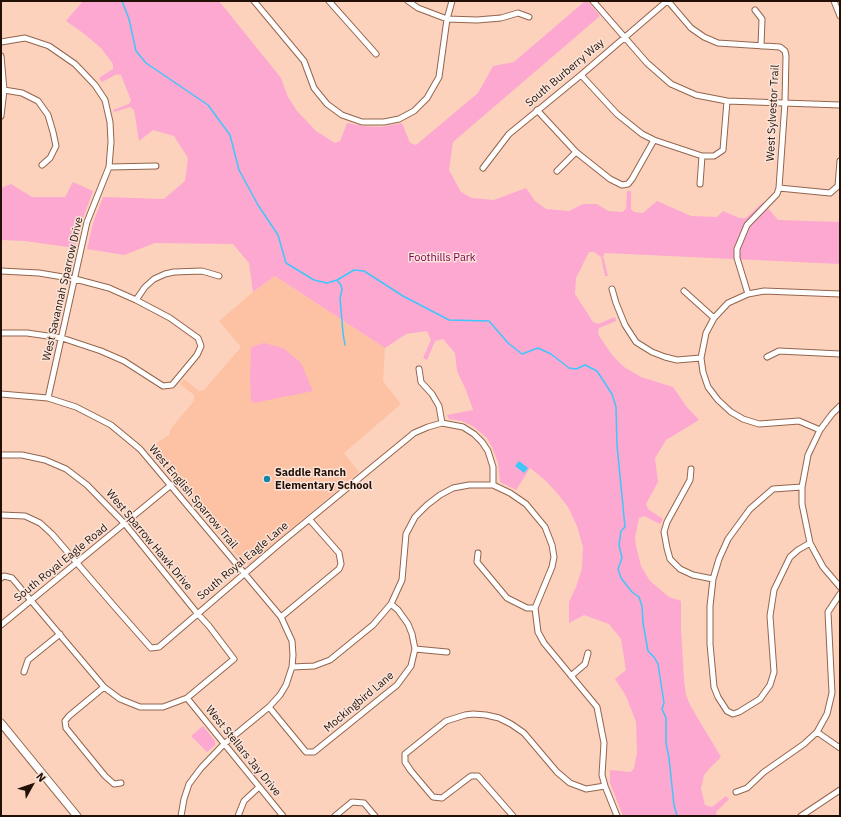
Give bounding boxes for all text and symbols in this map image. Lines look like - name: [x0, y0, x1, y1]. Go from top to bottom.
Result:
- street label: South Burberry Way: [523, 36, 607, 110]
- street label: West Sylvestor Trail: [764, 64, 782, 162]
- street label: West Savannah Sparrow Drive: [40, 216, 86, 362]
- park label: Foothills Park: [408, 251, 476, 265]
- street label: West English Sparrow Trail: [146, 443, 240, 551]
- place label: Saddle Ranch Elementary School: [275, 466, 372, 492]
- marker: Saddle Ranch Elementary School: [262, 474, 272, 484]
- street label: West Sparrow Hawk Drive: [103, 487, 195, 593]
- street label: South Royal Eagle Lane: [195, 519, 291, 603]
- street label: South Royal Eagle Road: [12, 521, 110, 605]
- street label: Mockingbird Lane: [321, 669, 397, 735]
- street label: West Stellars Jay Drive: [202, 703, 284, 799]
- north arrow: [12, 765, 52, 805]
- text: N: [33, 770, 49, 785]

